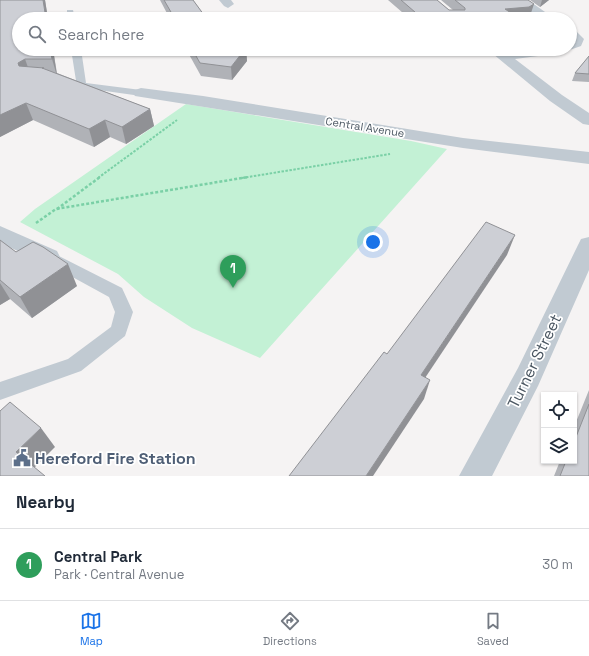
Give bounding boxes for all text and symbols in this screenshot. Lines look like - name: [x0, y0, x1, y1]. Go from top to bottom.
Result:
- search box: [12, 12, 577, 56]
- icon: search: [26, 23, 48, 45]
- text: Search here: [58, 25, 144, 44]
- street label: Central Avenue: [325, 114, 405, 140]
- your location: [363, 232, 383, 252]
- pin: 1: [220, 255, 246, 288]
- street label: Turner Street: [503, 311, 566, 412]
- map controls: [541, 392, 577, 464]
- button: locate: [541, 392, 577, 428]
- button: layers: [541, 428, 577, 464]
- public building icon: Hereford Fire Station: [12, 448, 32, 468]
- place label: Hereford Fire Station: [35, 448, 196, 469]
- text: Nearby: [16, 491, 75, 513]
- text: Central Park: [54, 547, 142, 566]
- text: 1: [26, 556, 32, 573]
- text: 30 m: [542, 556, 573, 573]
- text: Park · Central Avenue: [54, 566, 184, 583]
- tab: Map: [80, 610, 103, 648]
- tab: Directions: [263, 610, 317, 648]
- tab: Saved: [477, 610, 509, 648]

